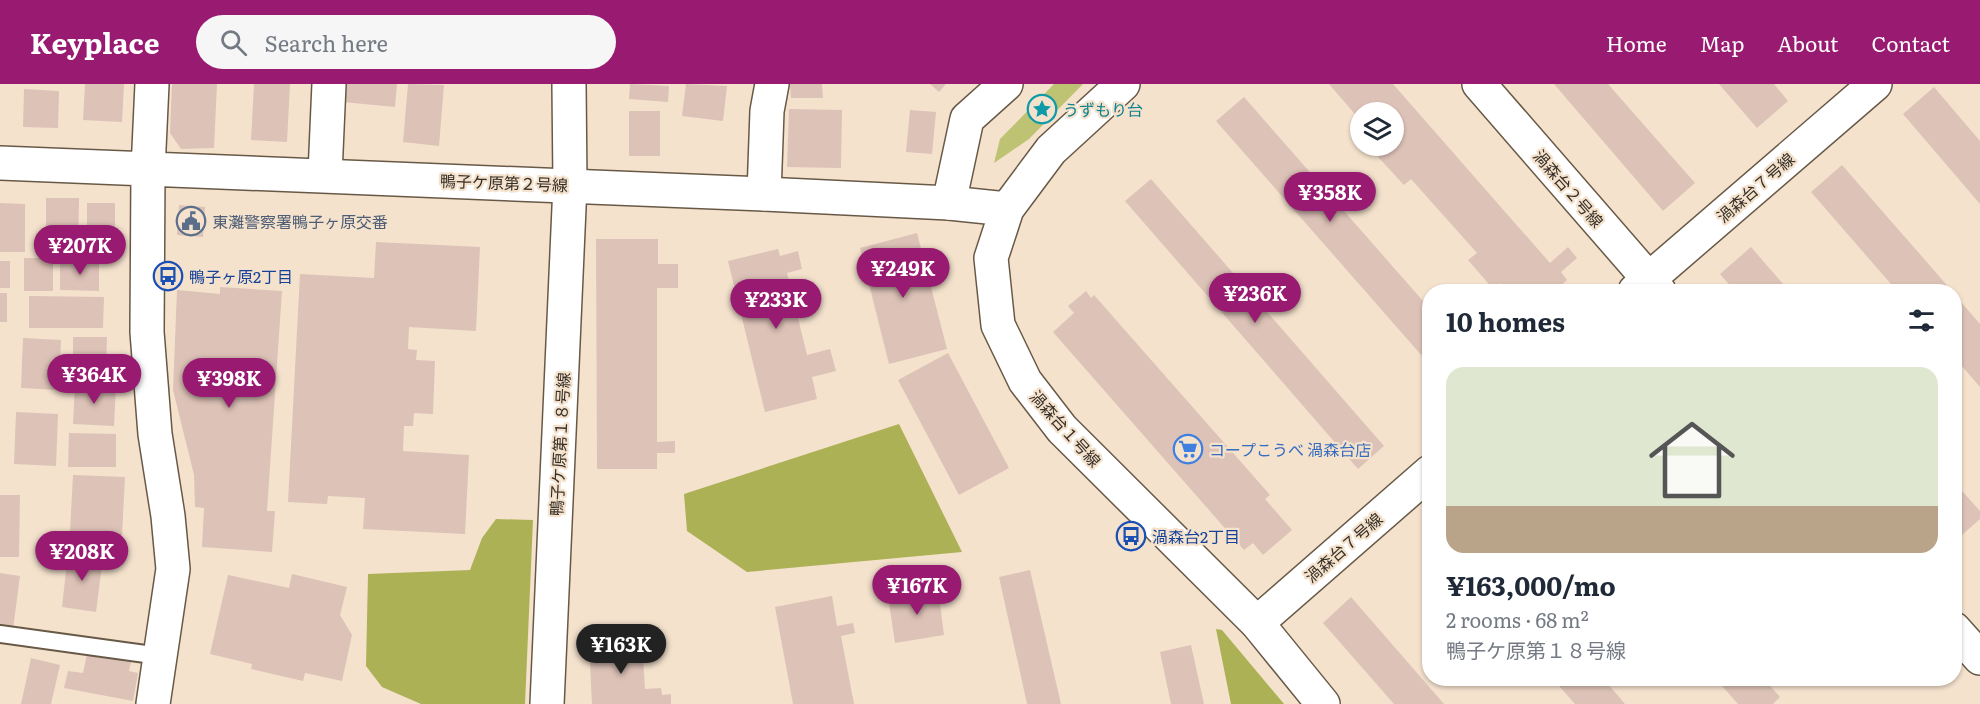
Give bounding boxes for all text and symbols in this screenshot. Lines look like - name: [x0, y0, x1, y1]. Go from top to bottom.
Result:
- search box: [196, 15, 616, 69]
- text: Keyplace: [30, 21, 160, 63]
- icon: search: [217, 26, 250, 59]
- text: Search here: [265, 26, 388, 59]
- text: Home: [1606, 27, 1667, 58]
- text: Map: [1700, 27, 1744, 58]
- text: About: [1777, 27, 1839, 58]
- text: Contact: [1872, 27, 1950, 58]
- place icon: うずもり台: [1026, 93, 1058, 125]
- place label: うずもり台: [1063, 97, 1143, 121]
- map controls: [1350, 102, 1404, 156]
- button: layers: [1350, 102, 1404, 156]
- street label: 渦森台２号線: [1528, 144, 1610, 232]
- street label: 渦森台７号線: [1711, 146, 1799, 228]
- street label: 鴨子ケ原第２号線: [440, 168, 568, 196]
- pin: ¥358K: [1288, 172, 1372, 223]
- text: ¥358K: [1298, 176, 1362, 206]
- public building icon: 東灘警察署鴨子ヶ原交番: [175, 205, 207, 237]
- place label: 東灘警察署鴨子ヶ原交番: [212, 209, 388, 233]
- pin: ¥207K: [38, 225, 122, 276]
- text: ¥207K: [48, 229, 112, 259]
- pin: ¥249K: [861, 248, 945, 299]
- text: ¥249K: [871, 252, 935, 282]
- bus stop icon: 鴨子ヶ原2丁目: [152, 260, 184, 292]
- place label: 鴨子ヶ原2丁目: [189, 264, 293, 288]
- pin: ¥236K: [1213, 273, 1297, 324]
- text: ¥236K: [1223, 277, 1287, 307]
- pin: ¥233K: [734, 279, 818, 330]
- text: ¥233K: [744, 283, 808, 313]
- text: 10 homes: [1446, 301, 1565, 340]
- icon: filters: [1905, 304, 1938, 337]
- pin: ¥364K: [52, 354, 136, 405]
- text: ¥364K: [61, 358, 127, 388]
- pin: ¥398K: [187, 358, 271, 409]
- text: ¥398K: [196, 362, 262, 392]
- street label: 鴨子ケ原第１８号線: [543, 371, 575, 517]
- street label: 渦森台１号線: [1025, 384, 1107, 472]
- icon: home: [1638, 406, 1746, 514]
- supermarket icon: コープこうべ 渦森台店: [1172, 433, 1204, 465]
- place label: コープこうべ 渦森台店: [1209, 437, 1371, 461]
- street label: 渦森台７号線: [1299, 506, 1387, 588]
- bus stop icon: 渦森台2丁目: [1115, 520, 1147, 552]
- place label: 渦森台2丁目: [1152, 524, 1240, 548]
- pin: ¥208K: [40, 531, 124, 582]
- text: ¥208K: [49, 535, 115, 565]
- pin: ¥167K: [875, 565, 959, 616]
- text: ¥163,000/mo: [1446, 565, 1616, 604]
- text: ¥167K: [886, 569, 948, 599]
- text: 2 rooms · 68 m²: [1446, 604, 1589, 634]
- pin: ¥163K: [579, 624, 663, 675]
- text: ¥163K: [590, 628, 652, 658]
- text: 鴨子ケ原第１８号線: [1446, 634, 1626, 664]

